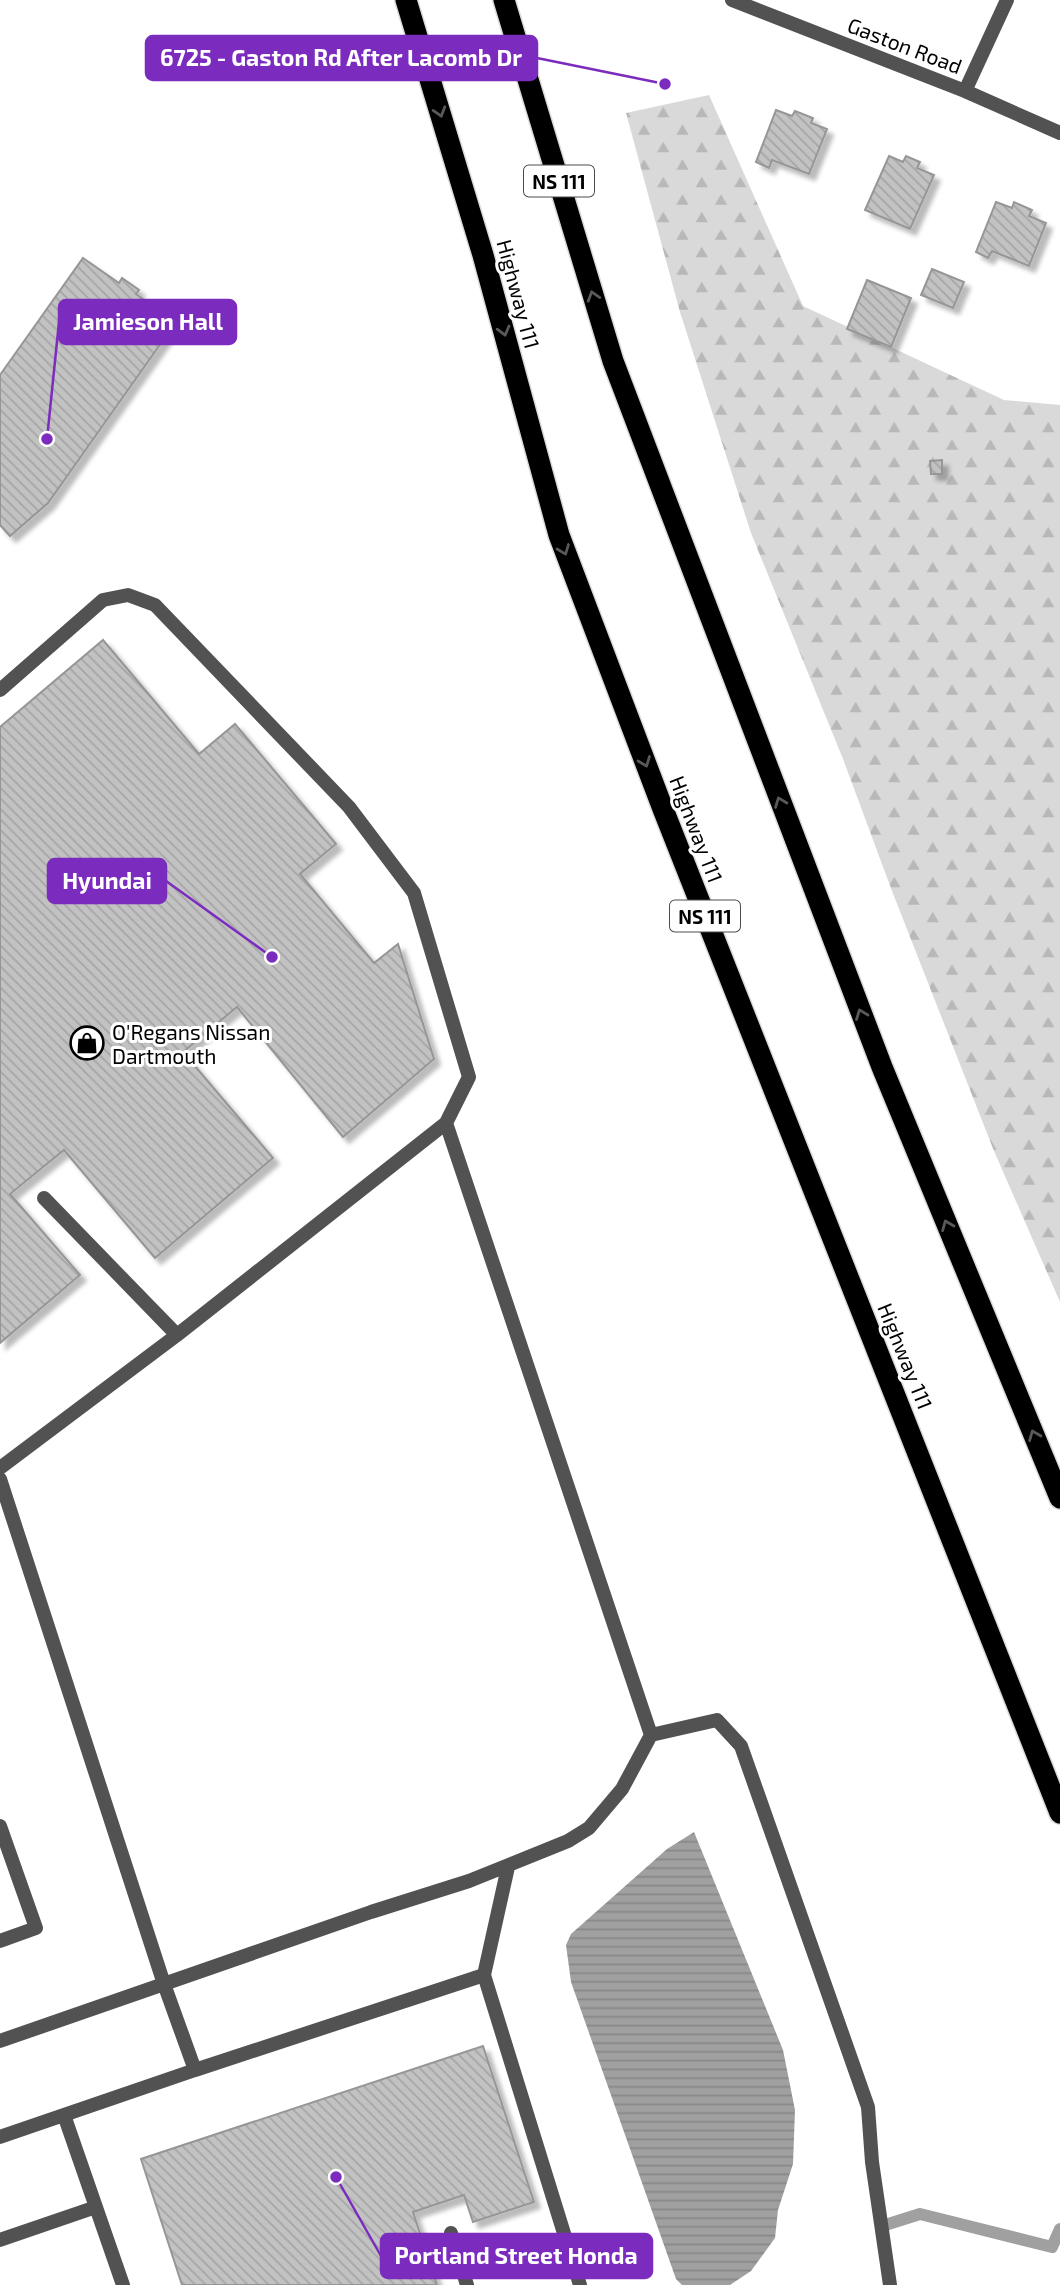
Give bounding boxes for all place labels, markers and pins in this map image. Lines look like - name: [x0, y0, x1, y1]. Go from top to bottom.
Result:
- callout: 6725 - Gaston Rd After Lacomb Dr: [146, 36, 537, 80]
- callout: Jamieson Hall: [59, 300, 236, 344]
- callout: Hyundai: [48, 859, 166, 903]
- place label: O'Regans Nissan Dartmouth: [112, 1019, 270, 1068]
- shop icon: O'Regans Nissan Dartmouth: [68, 1024, 106, 1062]
- callout: Portland Street Honda: [381, 2234, 652, 2278]

